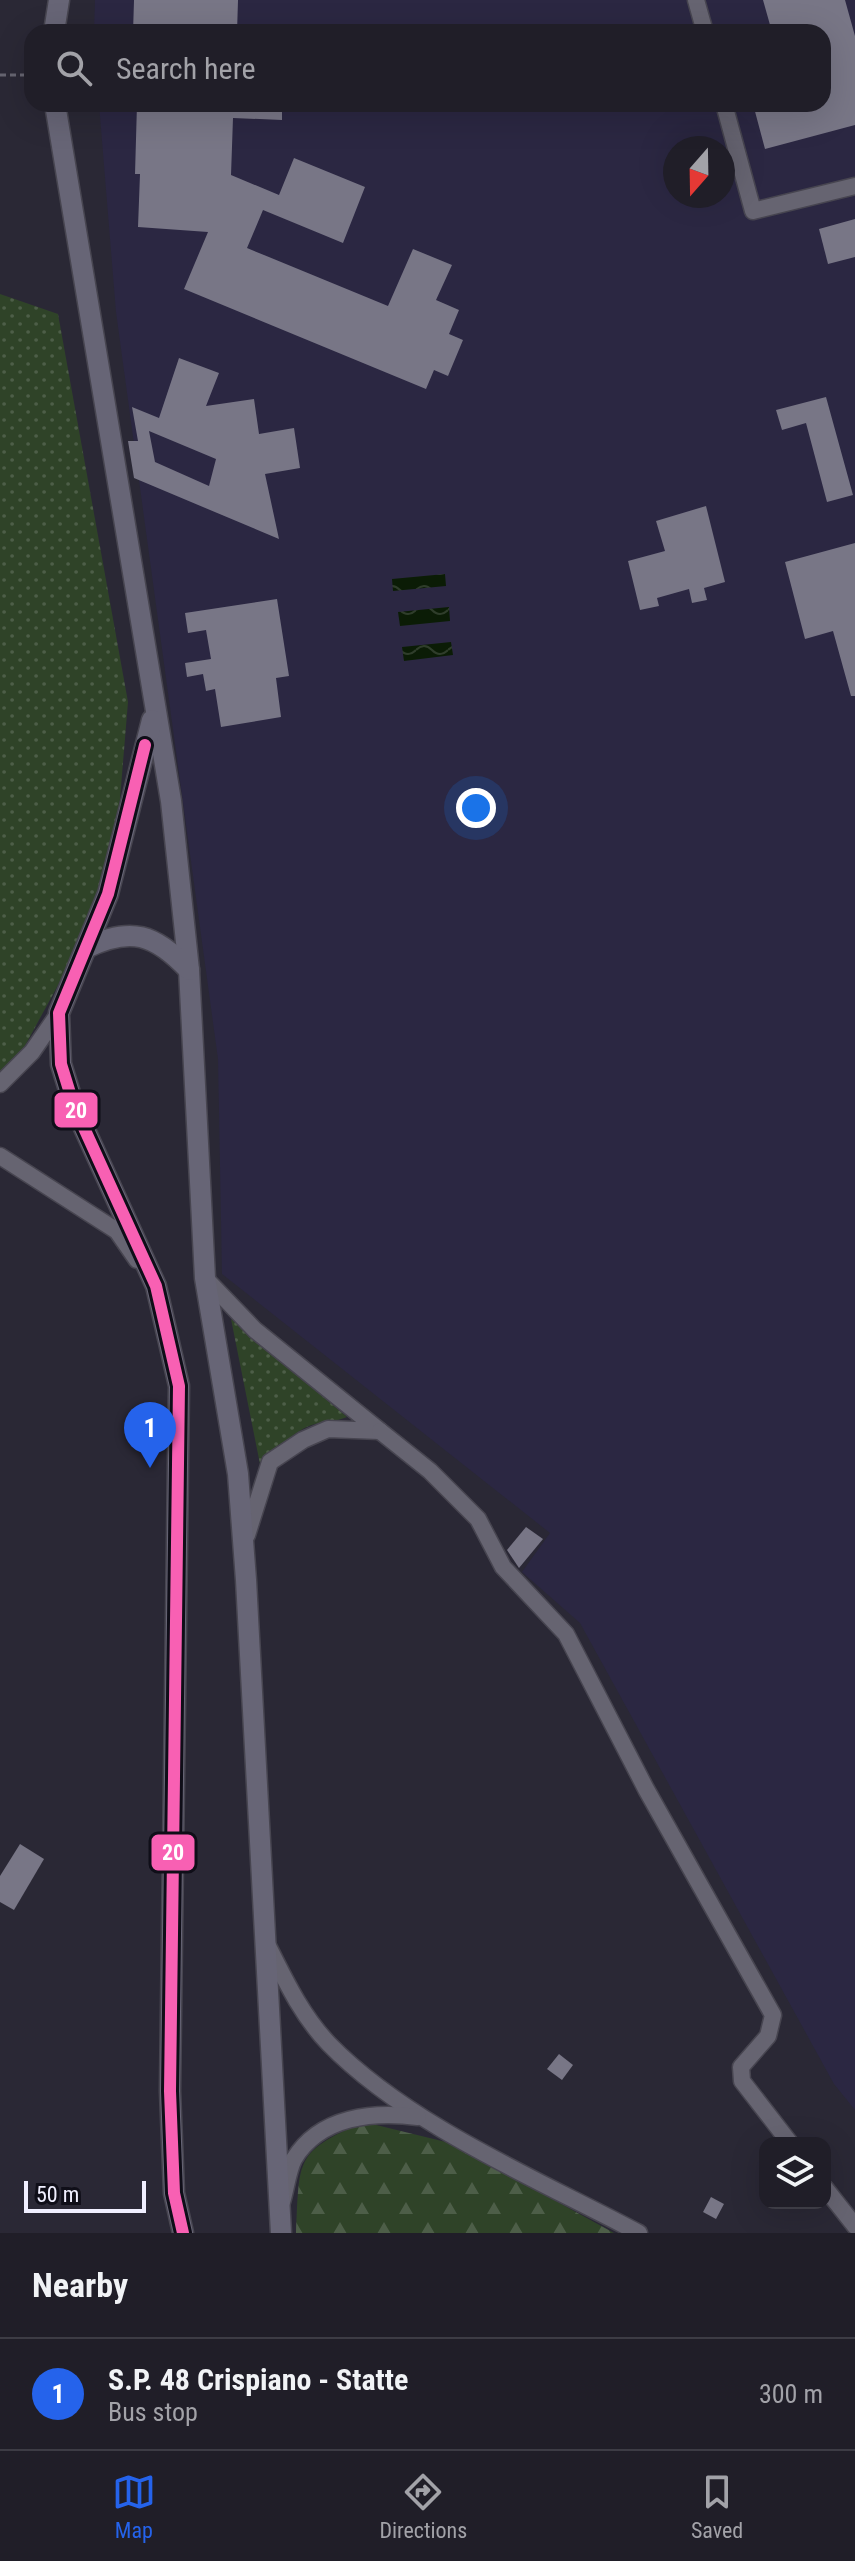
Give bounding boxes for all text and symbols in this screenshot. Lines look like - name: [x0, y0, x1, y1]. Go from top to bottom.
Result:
- search box: [24, 24, 831, 112]
- icon: search: [52, 46, 96, 90]
- text: Search here: [116, 51, 256, 86]
- north arrow: [663, 136, 735, 208]
- your location: [456, 788, 496, 828]
- line badge: 20: [53, 1091, 99, 1129]
- text: 20: [65, 1098, 87, 1123]
- pin: 1: [124, 1402, 176, 1468]
- line badge: 20: [150, 1833, 196, 1872]
- text: 20: [162, 1840, 184, 1865]
- map controls: [759, 2137, 831, 2209]
- button: layers: [759, 2137, 831, 2209]
- scale bar: [24, 2177, 146, 2213]
- text: 50 m: [36, 2182, 79, 2207]
- text: Nearby: [32, 2265, 128, 2305]
- text: S.P. 48 Crispiano - Statte: [108, 2362, 408, 2397]
- text: 1: [51, 2379, 65, 2409]
- text: 300 m: [759, 2379, 823, 2409]
- text: Bus stop: [108, 2397, 198, 2427]
- tab: Map: [112, 2470, 156, 2543]
- tab: Directions: [379, 2470, 467, 2543]
- tab: Saved: [691, 2470, 743, 2543]

